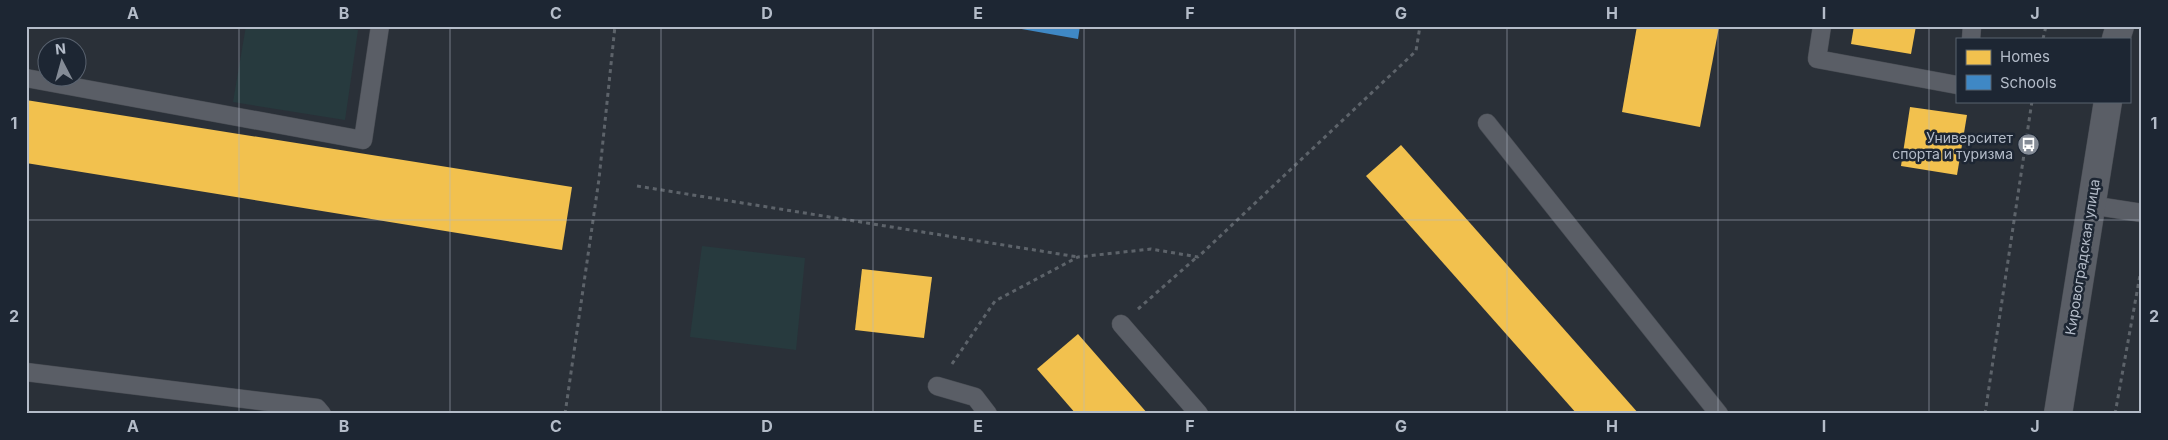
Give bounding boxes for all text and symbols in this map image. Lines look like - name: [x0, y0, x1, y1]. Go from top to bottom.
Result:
- text: A: [127, 3, 139, 23]
- text: B: [339, 3, 349, 23]
- text: C: [550, 3, 562, 23]
- text: D: [761, 3, 773, 23]
- text: E: [973, 3, 983, 23]
- text: F: [1185, 3, 1195, 23]
- text: G: [1395, 3, 1407, 23]
- text: H: [1606, 3, 1618, 23]
- text: I: [1822, 3, 1826, 23]
- text: J: [2030, 3, 2040, 23]
- north arrow: [38, 38, 88, 88]
- legend: [1956, 38, 2130, 102]
- text: N: [54, 40, 67, 58]
- text: Homes: [2000, 47, 2050, 66]
- text: Schools: [2000, 73, 2057, 92]
- text: 1: [11, 113, 17, 133]
- text: 1: [2151, 113, 2157, 133]
- place label: Университет спорта и туризма: [1892, 129, 2013, 162]
- bus stop icon: Университет спорта и туризма: [2017, 133, 2041, 157]
- street label: Кировоградская улица: [2061, 178, 2103, 336]
- text: 2: [9, 306, 19, 326]
- text: 2: [2149, 306, 2159, 326]
- text: A: [127, 416, 139, 436]
- text: B: [339, 416, 349, 436]
- text: C: [550, 416, 562, 436]
- text: D: [761, 416, 773, 436]
- text: E: [973, 416, 983, 436]
- text: F: [1185, 416, 1195, 436]
- text: G: [1395, 416, 1407, 436]
- text: H: [1606, 416, 1618, 436]
- text: I: [1822, 416, 1826, 436]
- text: J: [2030, 416, 2040, 436]

